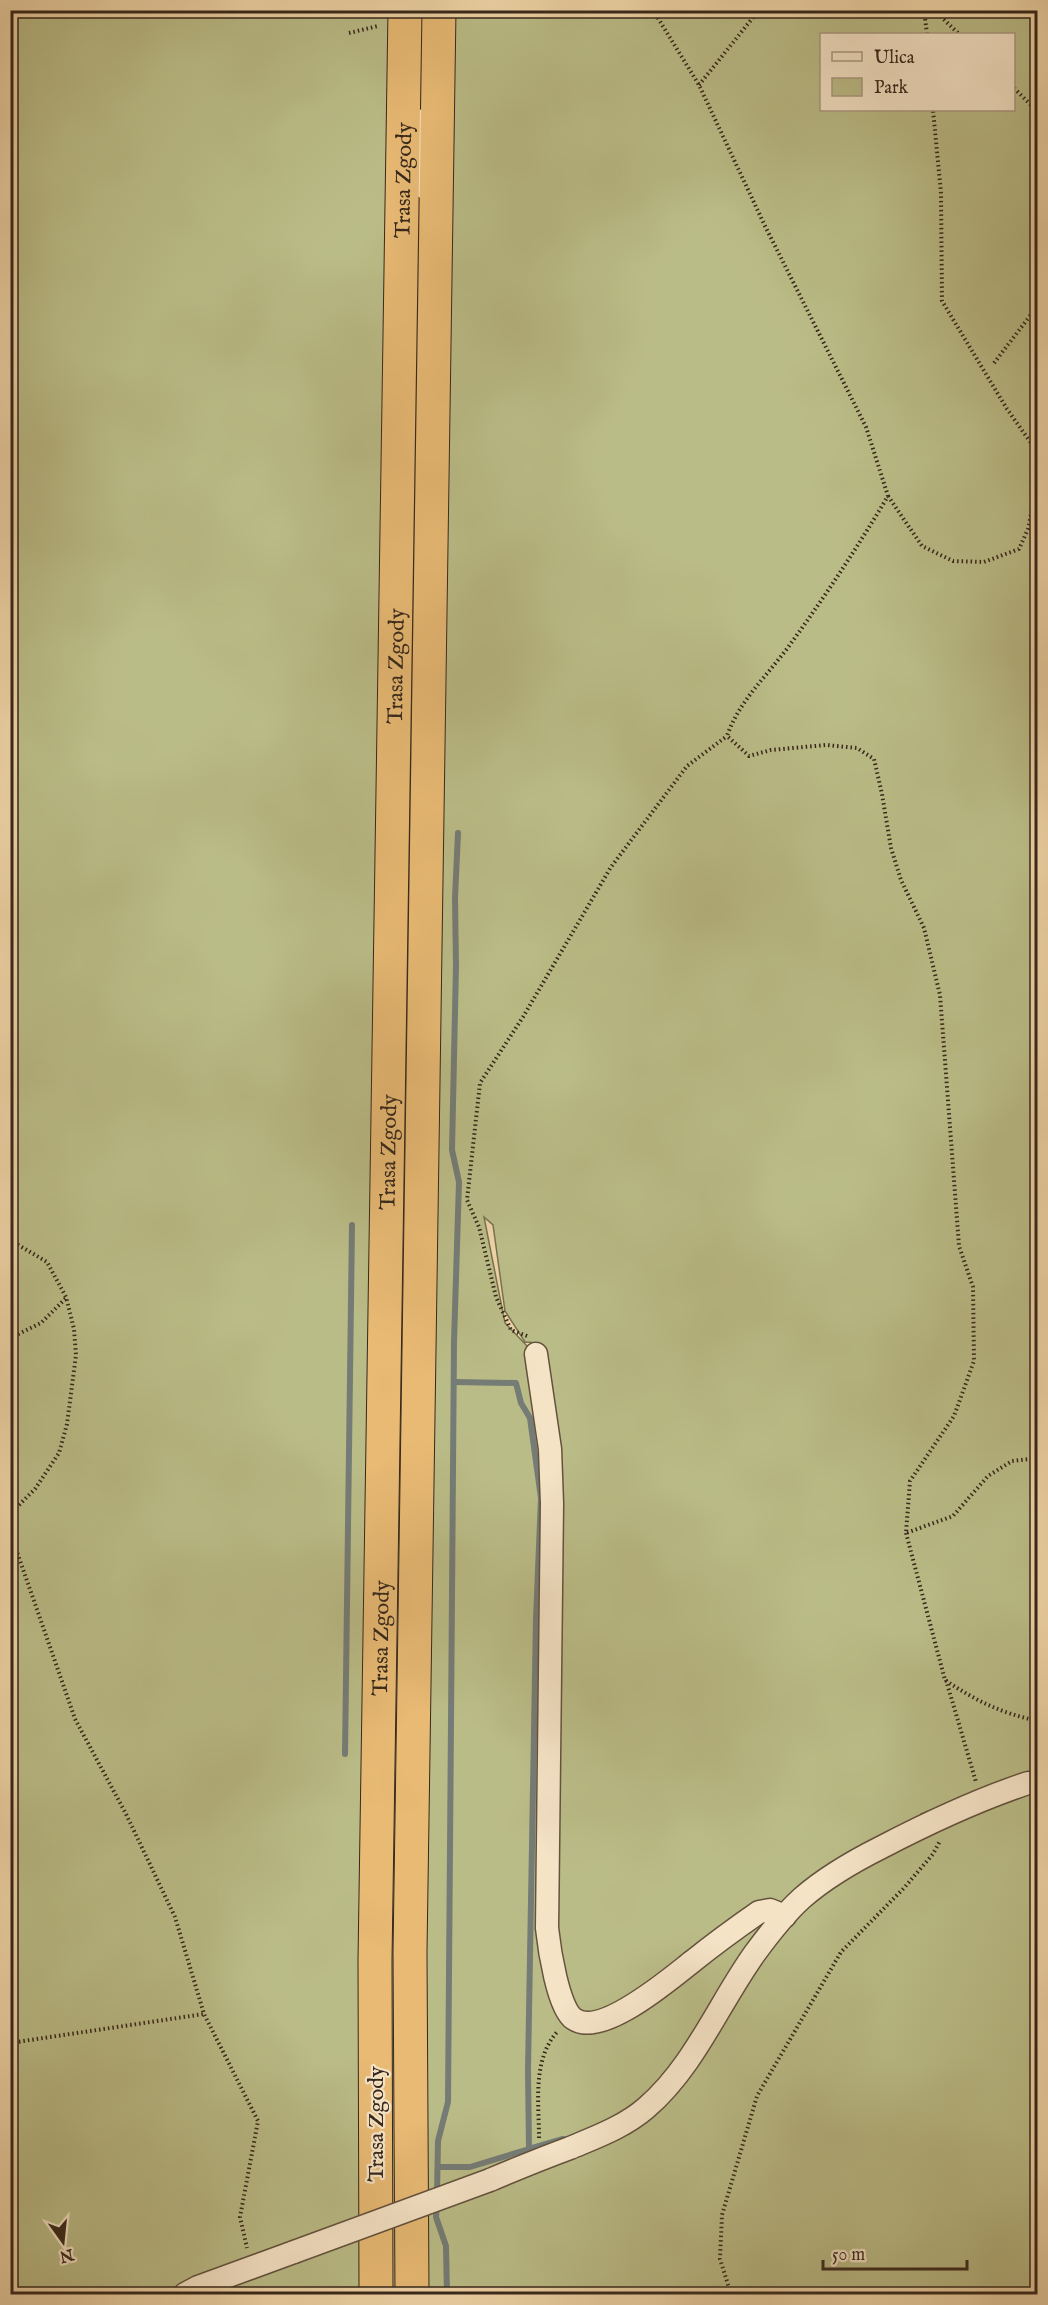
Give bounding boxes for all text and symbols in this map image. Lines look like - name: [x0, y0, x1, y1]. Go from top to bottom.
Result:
- legend: [820, 33, 1015, 111]
- text: Ulica: [874, 47, 915, 70]
- text: Park: [874, 77, 909, 100]
- street label: Trasa Zgody: [389, 122, 419, 238]
- street label: Trasa Zgody: [382, 608, 412, 724]
- street label: Trasa Zgody: [375, 1094, 404, 1210]
- street label: Trasa Zgody: [367, 1580, 397, 1696]
- street label: Trasa Zgody: [363, 2066, 391, 2182]
- north arrow: [33, 2212, 93, 2272]
- scale bar: [823, 2233, 967, 2271]
- text: N: [57, 2243, 77, 2266]
- text: 50 m: [832, 2244, 865, 2267]

